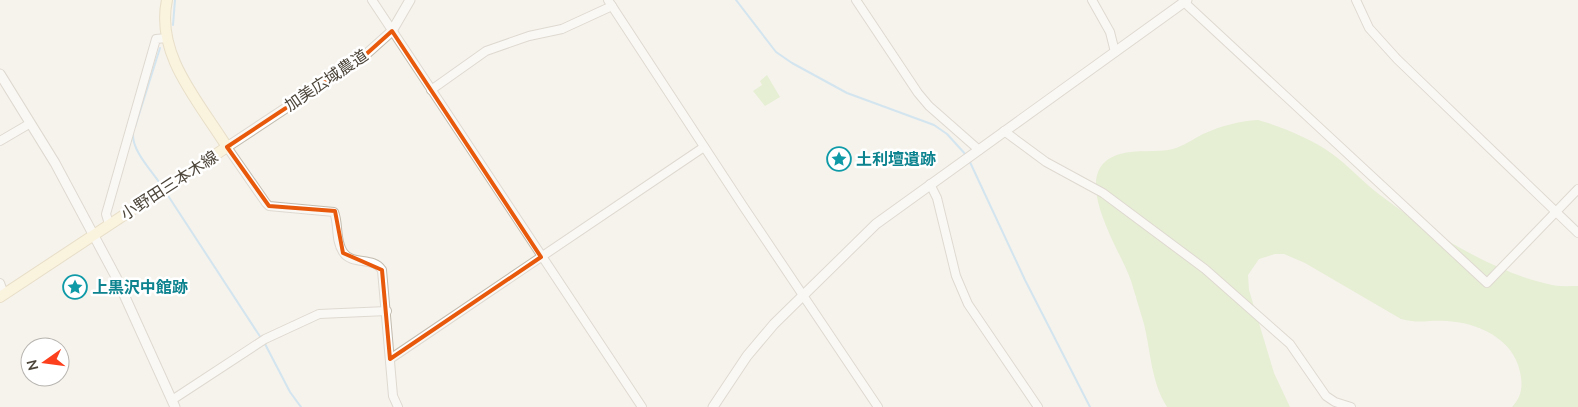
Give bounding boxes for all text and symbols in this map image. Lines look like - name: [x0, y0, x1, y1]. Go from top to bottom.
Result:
- street label: 加美広域農道: [281, 45, 373, 117]
- street label: 小野田三本木線: [117, 146, 223, 226]
- place icon: 土利壇遺跡: [826, 146, 852, 172]
- place label: 土利壇遺跡: [856, 149, 936, 171]
- place icon: 上黒沢中館跡: [62, 274, 88, 300]
- place label: 上黒沢中館跡: [92, 277, 188, 299]
- north arrow: [20, 337, 70, 387]
- text: N: [22, 358, 43, 372]

